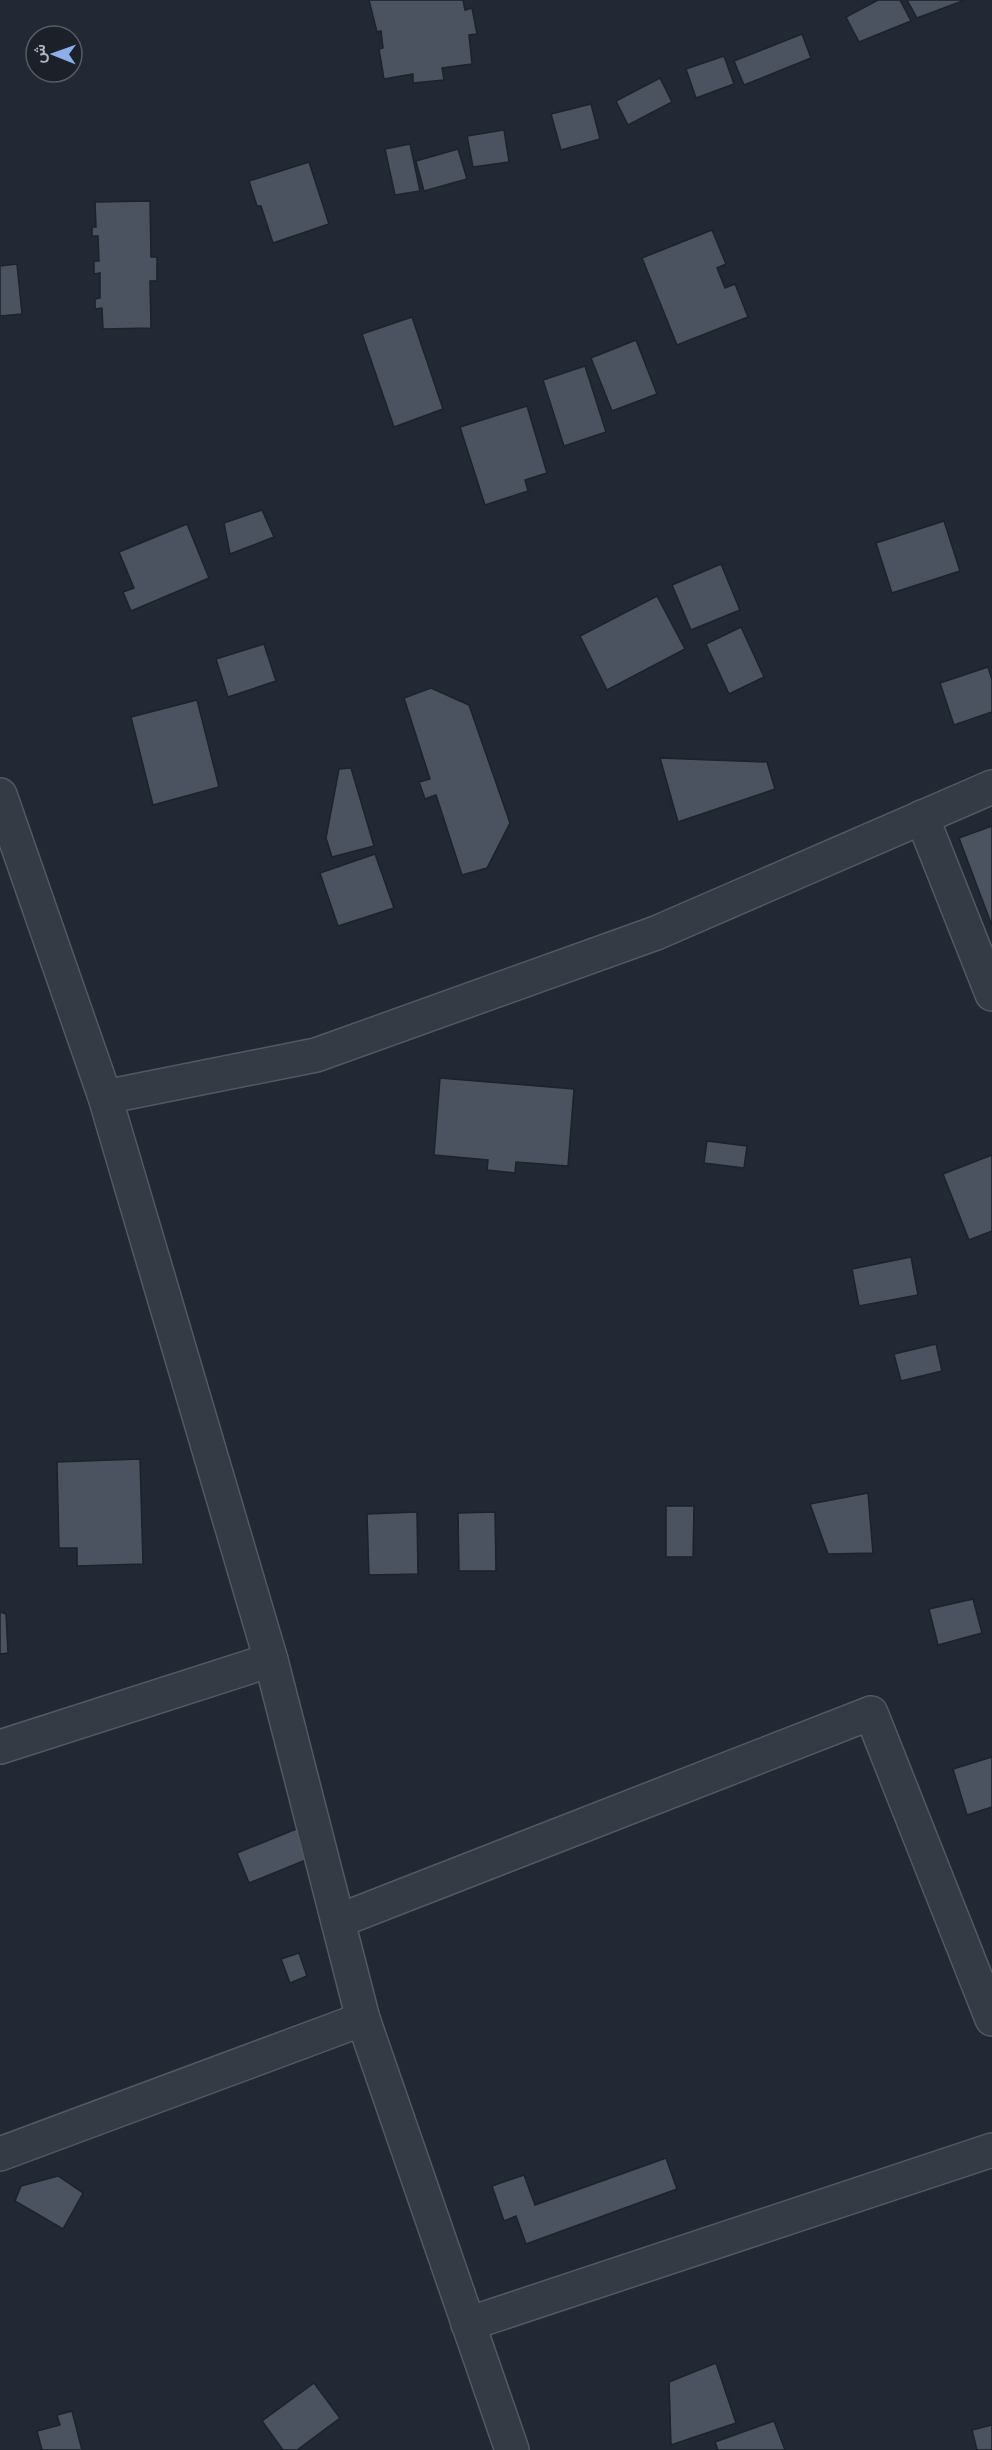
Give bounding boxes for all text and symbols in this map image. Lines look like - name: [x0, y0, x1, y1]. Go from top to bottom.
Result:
- north arrow: [24, 24, 84, 84]
- text: ش: [29, 44, 49, 64]

